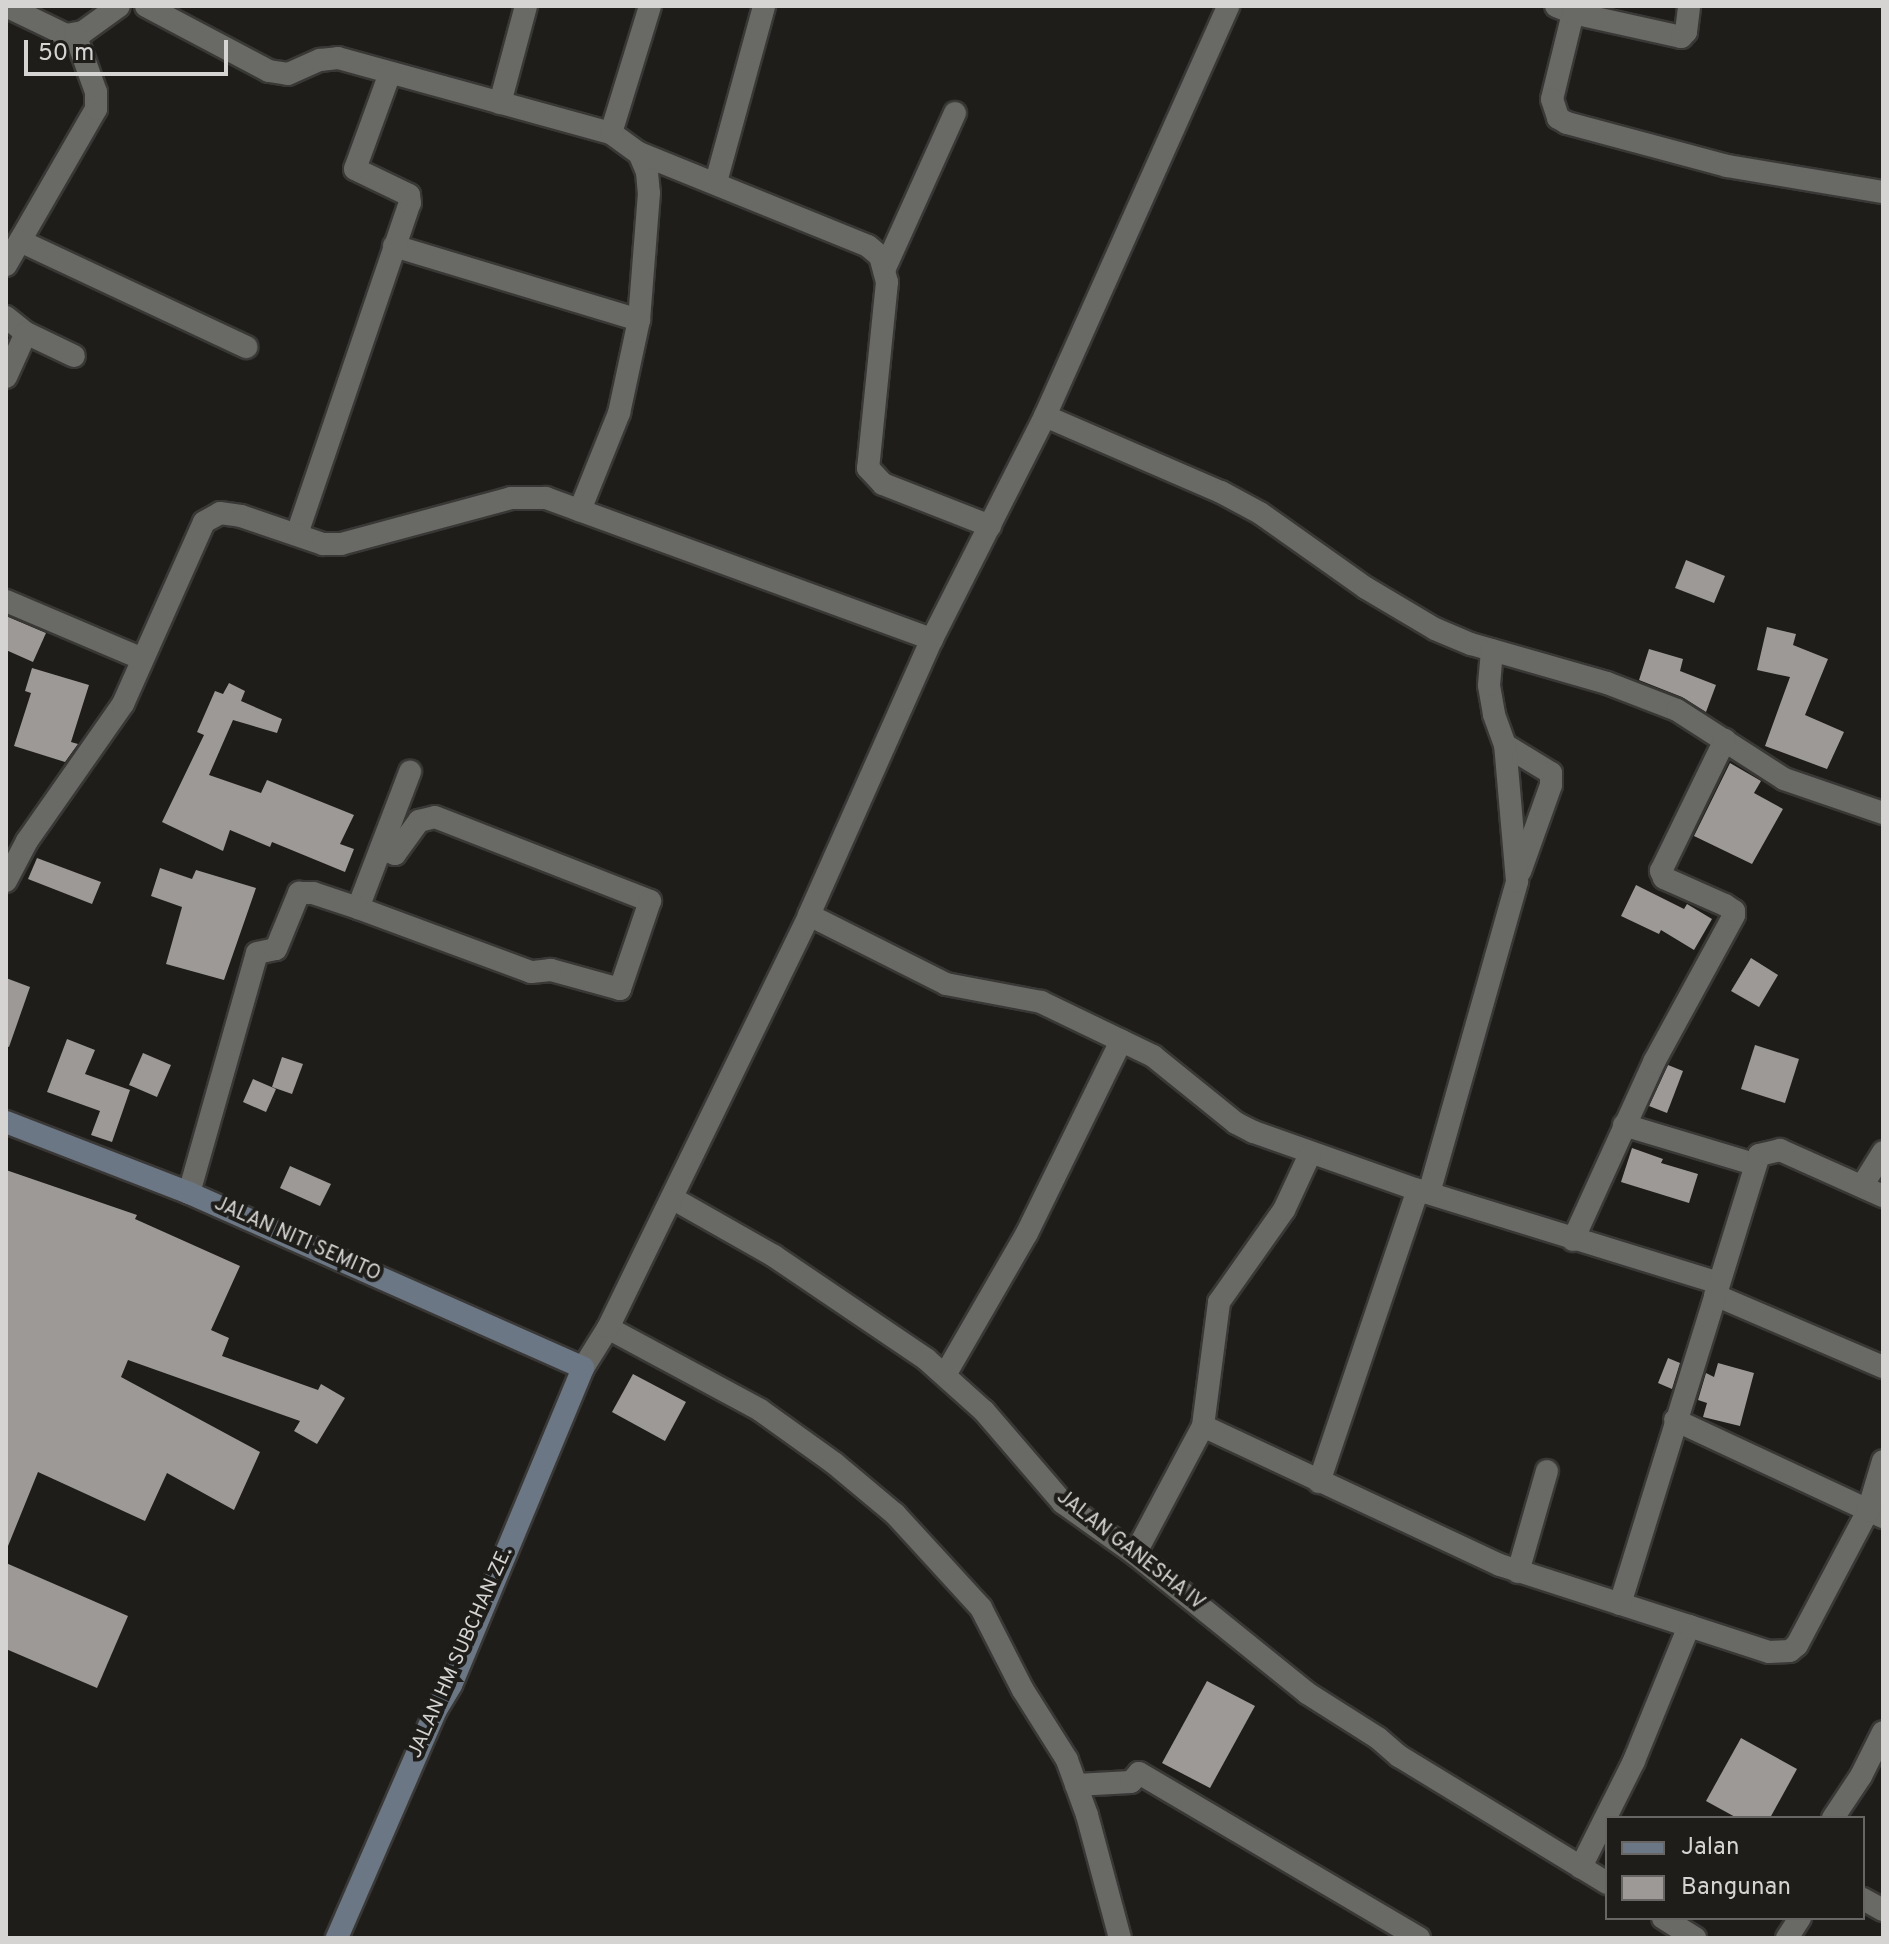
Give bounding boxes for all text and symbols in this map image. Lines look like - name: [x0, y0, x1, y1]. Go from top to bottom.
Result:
- scale bar: [28, 24, 232, 74]
- text: 50 m: [38, 39, 94, 69]
- street label: JALAN NITI SEMITO: [210, 1193, 384, 1287]
- street label: JALAN GANESHA IV: [1051, 1486, 1209, 1616]
- street label: JALAN HM SUBCHAN ZE.: [404, 1544, 518, 1762]
- legend: [1605, 1816, 1865, 1920]
- text: Jalan: [1681, 1833, 1739, 1863]
- text: Bangunan: [1681, 1873, 1791, 1903]

